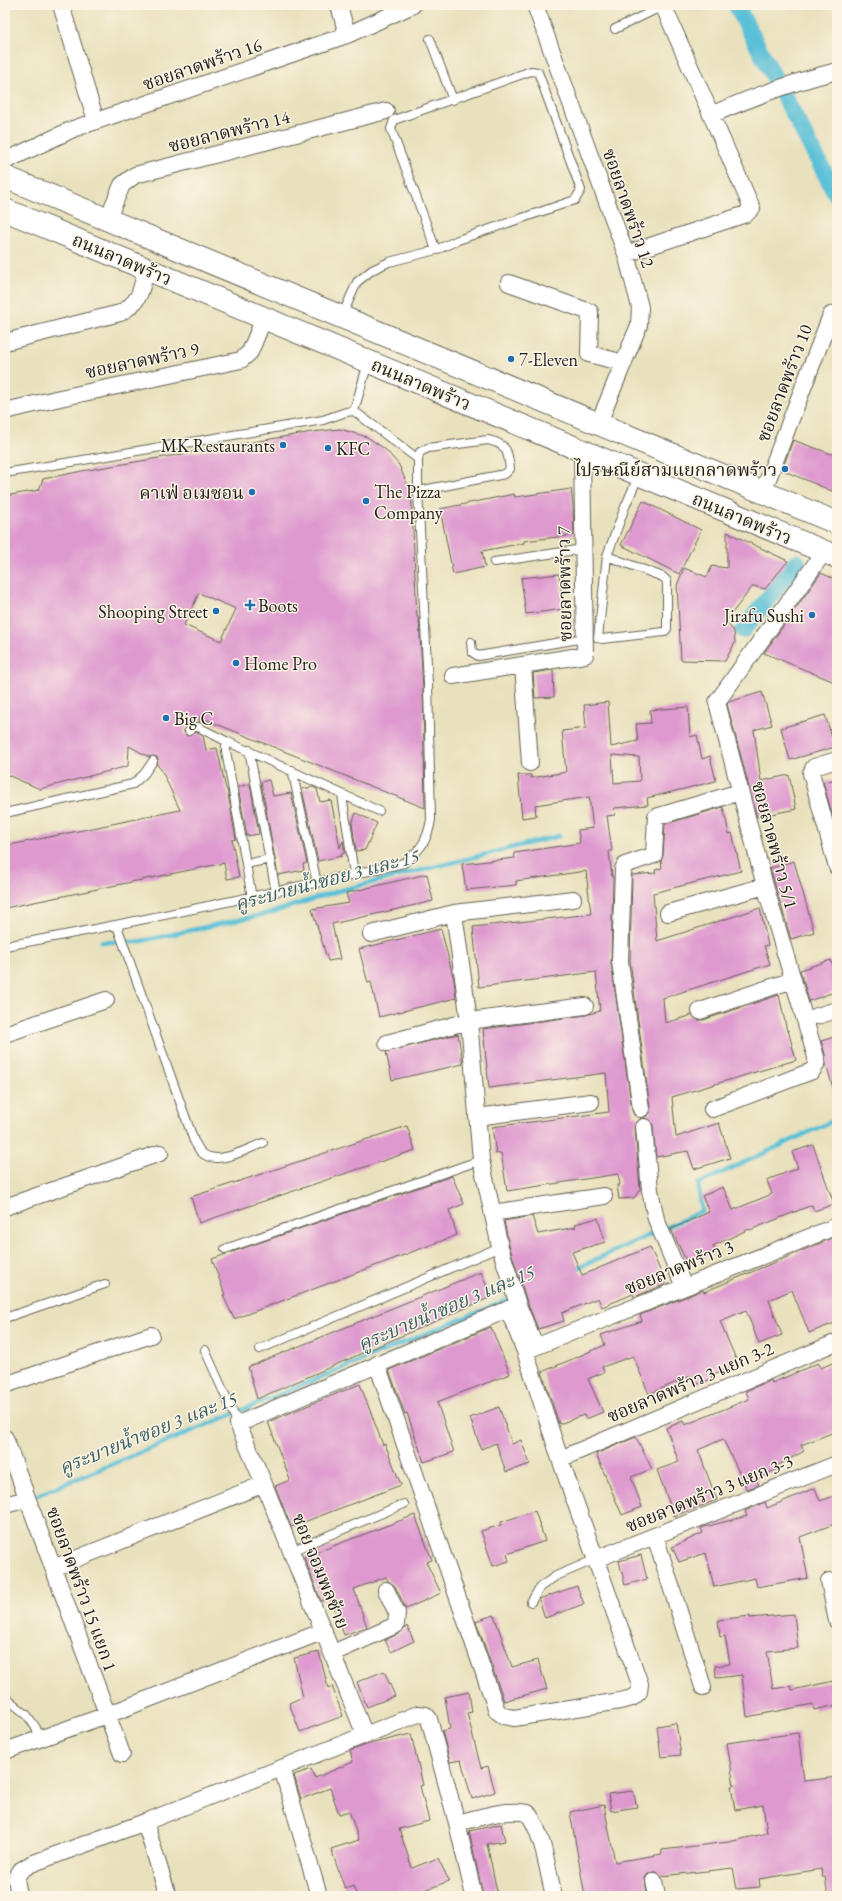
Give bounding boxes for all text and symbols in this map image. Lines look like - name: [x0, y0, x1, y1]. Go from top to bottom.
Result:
- street label: ซอยลาดพร้าว 16: [140, 33, 265, 95]
- street label: ซอยลาดพร้าว 14: [166, 105, 292, 157]
- street label: ซอยลาดพร้าว 12: [598, 146, 660, 271]
- street label: ถนนลาดพร้าว: [69, 228, 175, 290]
- street label: ซอยลาดพร้าว 10: [751, 321, 817, 445]
- street label: ซอยลาดพร้าว 9: [83, 337, 201, 383]
- place label: 7-Eleven: [519, 348, 579, 371]
- street label: ถนนลาดพร้าว: [368, 353, 474, 415]
- marker: 7-Eleven: [506, 354, 516, 364]
- place label: MK Restaurants: [161, 434, 275, 457]
- place label: KFC: [336, 437, 370, 460]
- marker: MK Restaurants: [278, 440, 288, 450]
- marker: KFC: [323, 443, 333, 453]
- place label: ไปรษณีย์สามแยกลาดพร้าว: [573, 458, 777, 481]
- marker: ไปรษณีย์สามแยกลาดพร้าว: [780, 464, 790, 474]
- place label: The Pizza Company: [374, 480, 443, 524]
- place label: คาเฟ่ อเมซอน: [139, 481, 244, 504]
- marker: คาเฟ่ อเมซอน: [247, 487, 257, 497]
- street label: ถนนลาดพร้าว: [689, 487, 795, 549]
- marker: The Pizza Company: [361, 496, 371, 506]
- street label: ซอยลาดพร้าว 7: [551, 526, 577, 642]
- place label: Boots: [258, 594, 298, 617]
- place label: Shooping Street: [98, 600, 208, 623]
- marker: Boots: [245, 600, 255, 610]
- place label: Jirafu Sushi: [722, 604, 805, 627]
- marker: Shooping Street: [211, 606, 221, 616]
- marker: Jirafu Sushi: [807, 610, 817, 620]
- place label: Home Pro: [244, 652, 317, 675]
- marker: Home Pro: [231, 658, 241, 668]
- place label: Big C: [174, 707, 213, 730]
- marker: Big C: [161, 713, 171, 723]
- street label: ซอยลาดพร้าว 5/1: [747, 779, 803, 911]
- water label: คูระบายน้ำซอย 3 และ 15: [232, 841, 423, 917]
- street label: ซอยลาดพร้าว 3: [621, 1235, 737, 1299]
- water label: คูระบายน้ำซอย 3 และ 15: [353, 1257, 539, 1357]
- street label: ซอยลาดพร้าว 3 แยก 3-2: [603, 1336, 777, 1427]
- water label: คูระบายน้ำซอย 3 และ 15: [55, 1384, 242, 1480]
- street label: ซอยลาดพร้าว 3 แยก 3-3: [622, 1449, 796, 1537]
- street label: ซอยลาดพร้าว 15 แยก 1: [42, 1504, 122, 1674]
- street label: ซอย จอมพลซ้าย: [287, 1510, 355, 1632]

